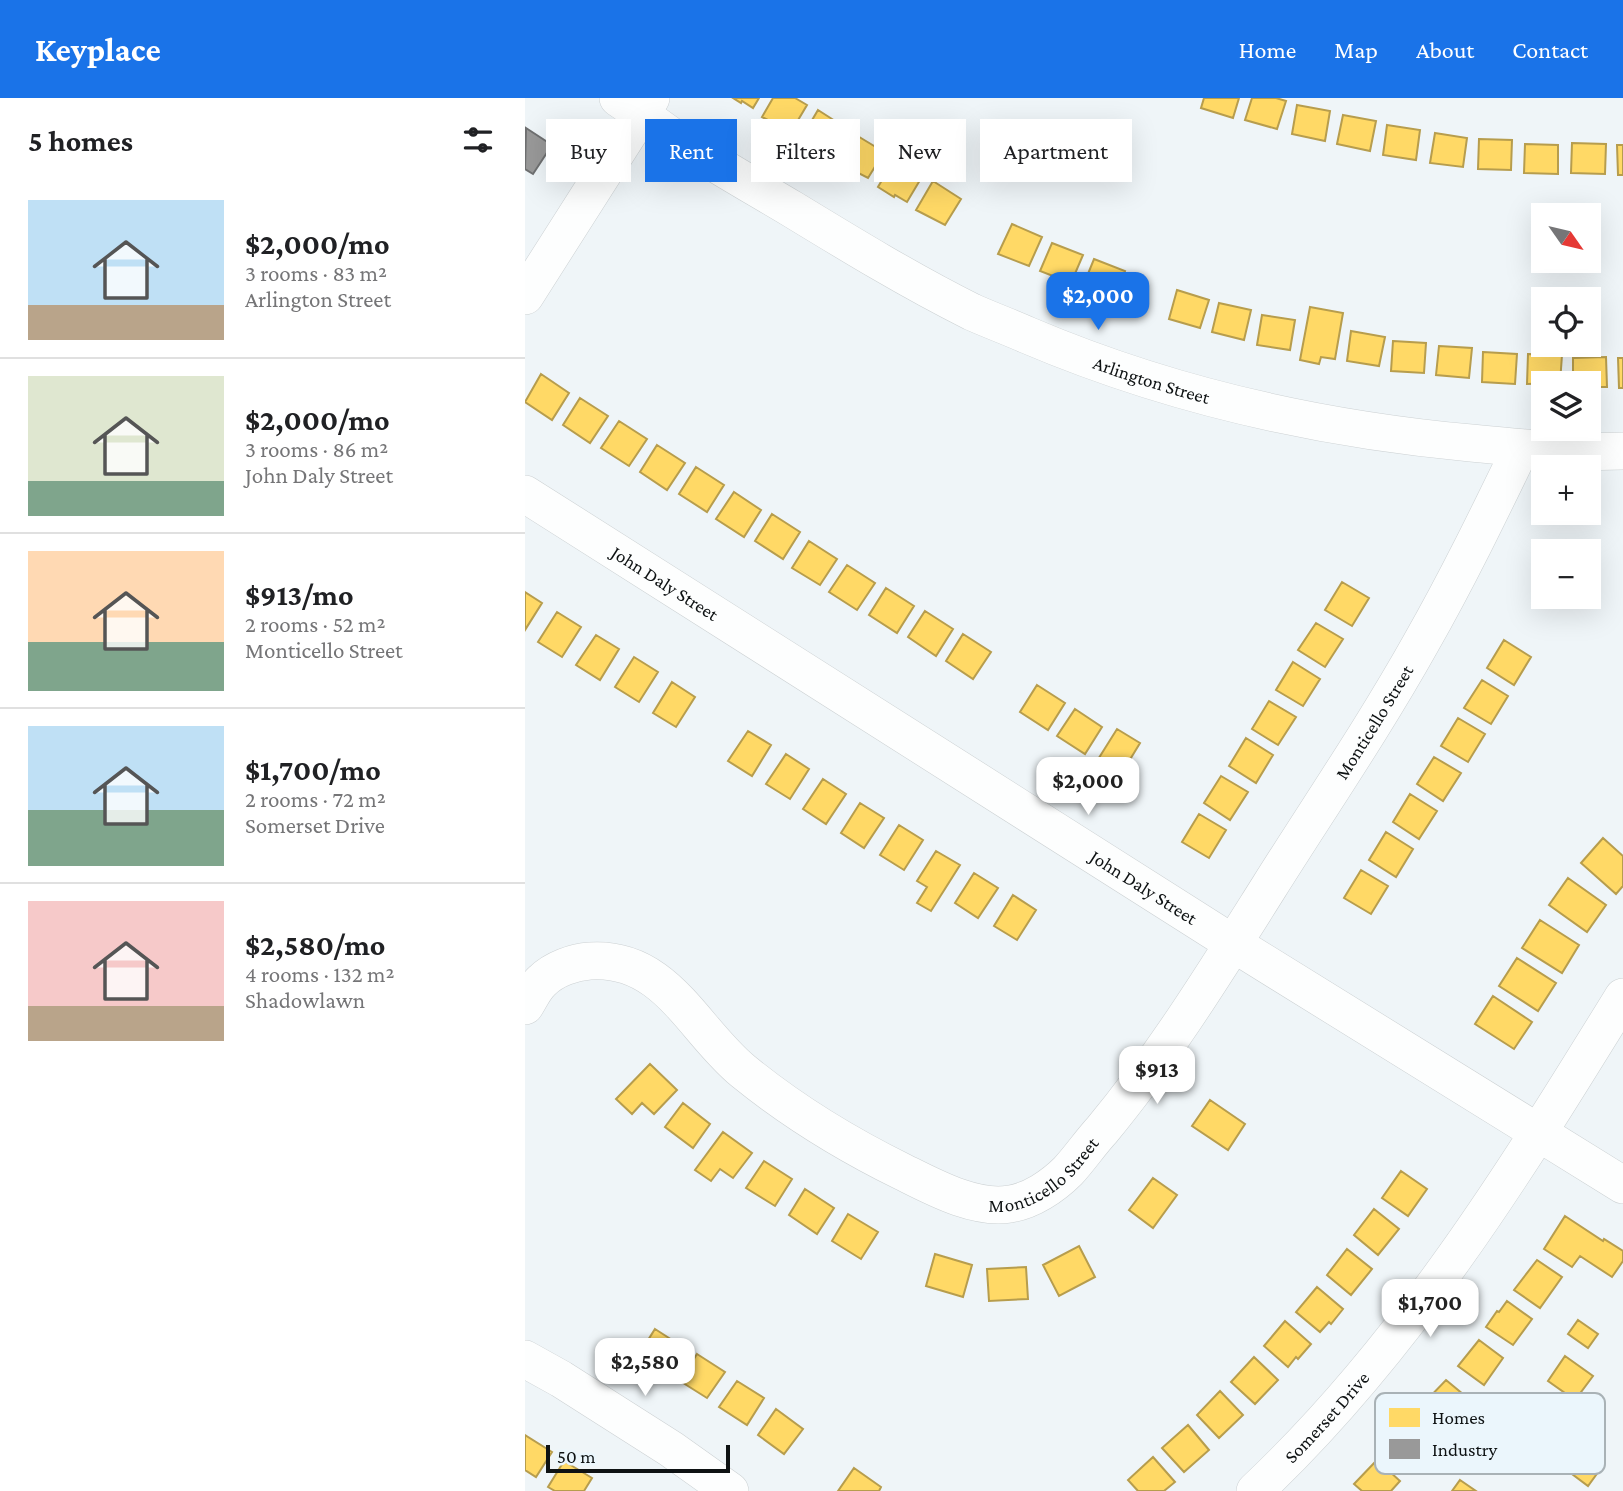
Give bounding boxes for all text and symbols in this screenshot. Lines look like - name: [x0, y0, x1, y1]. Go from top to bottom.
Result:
- text: Keyplace: [35, 31, 161, 68]
- text: Home: [1239, 36, 1296, 63]
- text: Map: [1334, 36, 1378, 63]
- text: About: [1416, 36, 1474, 63]
- text: Contact: [1512, 36, 1588, 63]
- chip: Buy: [546, 119, 631, 182]
- chip: Rent: [645, 119, 737, 182]
- chip: Filters: [751, 119, 860, 182]
- chip: New: [874, 119, 966, 182]
- chip: Apartment: [980, 119, 1132, 182]
- icon: filters: [459, 121, 497, 159]
- text: 5 homes: [28, 124, 133, 157]
- north arrow: [1531, 203, 1601, 273]
- map controls: [1531, 203, 1601, 609]
- text: $2,000/mo: [245, 227, 390, 260]
- icon: home: [84, 228, 168, 312]
- text: 3 rooms · 83 m²: [245, 260, 387, 286]
- pin: $2,000: [1041, 272, 1155, 332]
- text: $2,000: [1062, 282, 1134, 308]
- text: Arlington Street: [245, 286, 391, 312]
- button: locate: [1531, 287, 1601, 357]
- street label: Arlington Street: [1090, 352, 1213, 408]
- button: layers: [1531, 371, 1601, 441]
- text: $2,000/mo: [245, 403, 390, 436]
- icon: home: [84, 404, 168, 488]
- text: 3 rooms · 86 m²: [245, 436, 388, 462]
- button: +: [1531, 455, 1601, 525]
- text: John Daly Street: [245, 462, 393, 488]
- button: −: [1531, 539, 1601, 609]
- street label: John Daly Street: [606, 541, 723, 625]
- text: $913/mo: [245, 578, 354, 611]
- icon: home: [84, 579, 168, 663]
- text: 2 rooms · 52 m²: [245, 611, 385, 637]
- text: Monticello Street: [245, 637, 403, 663]
- street label: Monticello Street: [1331, 661, 1418, 783]
- text: $1,700/mo: [245, 753, 381, 786]
- icon: home: [84, 754, 168, 838]
- pin: $2,000: [1031, 758, 1145, 817]
- text: $2,000: [1052, 767, 1124, 793]
- text: 2 rooms · 72 m²: [245, 786, 386, 812]
- text: Somerset Drive: [245, 812, 385, 838]
- street label: John Daly Street: [1085, 844, 1201, 929]
- text: $2,580/mo: [245, 928, 385, 961]
- icon: home: [84, 929, 168, 1013]
- text: 4 rooms · 132 m²: [245, 961, 394, 987]
- text: Shadowlawn: [245, 987, 365, 1013]
- pin: $913: [1116, 1046, 1198, 1106]
- text: $913: [1135, 1056, 1179, 1082]
- street label: Monticello Street: [988, 1132, 1103, 1216]
- pin: $1,700: [1373, 1280, 1487, 1339]
- text: $1,700: [1398, 1289, 1462, 1315]
- pin: $2,580: [588, 1338, 702, 1398]
- text: $2,580: [611, 1348, 679, 1374]
- street label: Somerset Drive: [1280, 1367, 1373, 1467]
- legend: [1375, 1393, 1605, 1474]
- text: Homes: [1432, 1407, 1485, 1428]
- text: Industry: [1432, 1439, 1498, 1460]
- scale bar: [546, 1442, 730, 1474]
- text: 50 m: [557, 1446, 596, 1467]

